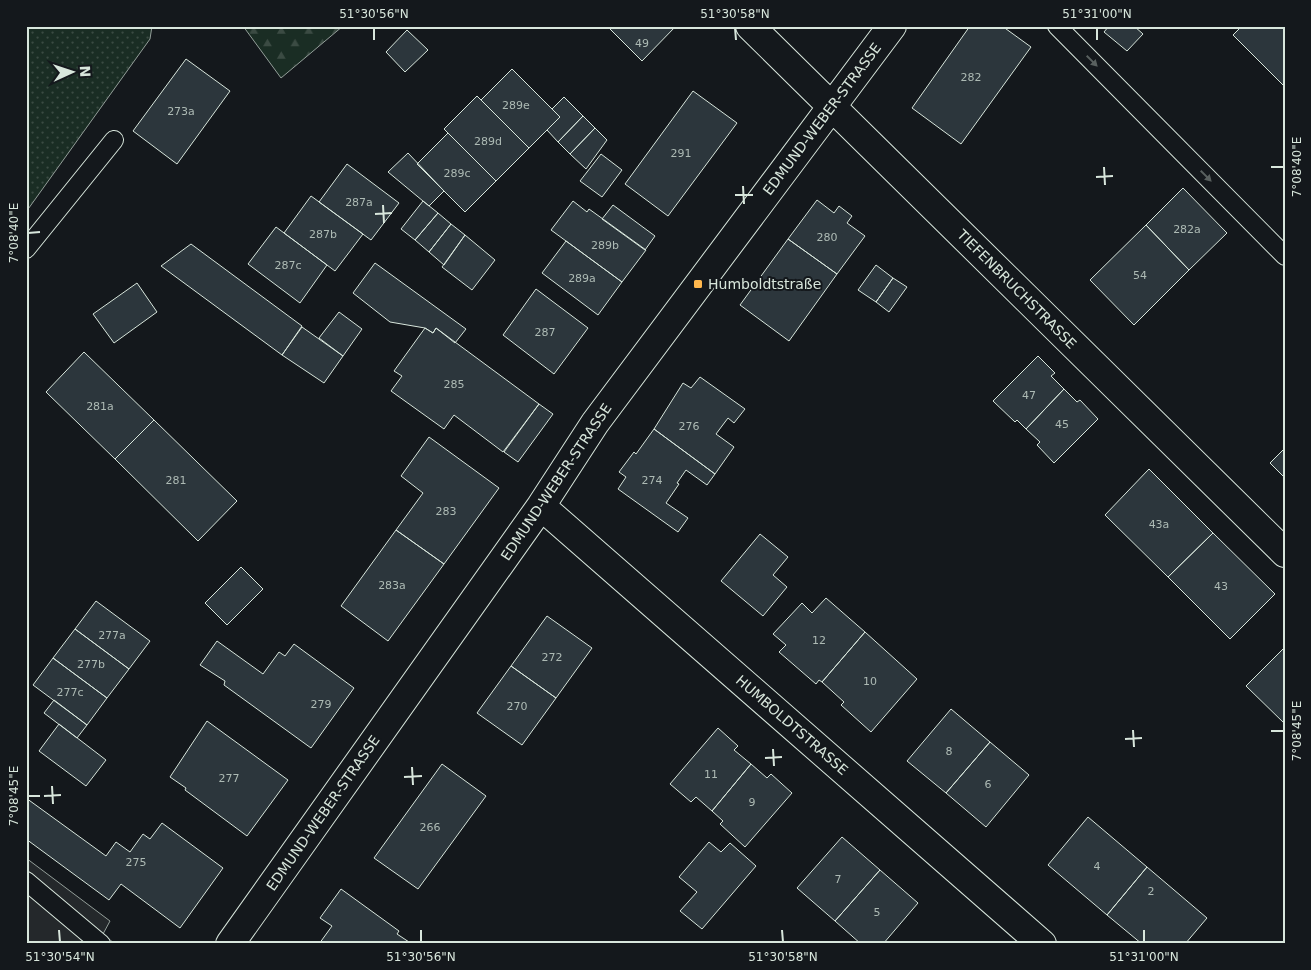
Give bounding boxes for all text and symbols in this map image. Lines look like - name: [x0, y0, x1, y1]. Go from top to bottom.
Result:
- text: 51°30'56"N: [339, 7, 409, 21]
- text: 51°30'58"N: [700, 7, 770, 21]
- text: 51°31'00"N: [1062, 7, 1132, 21]
- house number: 49: [635, 37, 649, 50]
- street label: EDMUND-WEBER-STRASSE: [760, 40, 884, 198]
- north arrow: [48, 48, 98, 98]
- one-way arrow: [1086, 55, 1098, 67]
- text: N: [77, 65, 93, 78]
- house number: 282: [961, 71, 982, 84]
- house number: 289e: [502, 99, 530, 112]
- house number: 273a: [167, 105, 195, 118]
- house number: 289d: [474, 135, 502, 148]
- text: 7°08'40"E: [1290, 137, 1304, 197]
- house number: 291: [671, 147, 692, 160]
- house number: 289c: [443, 167, 471, 180]
- one-way arrow: [1200, 170, 1212, 182]
- house number: 287a: [345, 196, 373, 209]
- text: 7°08'40"E: [7, 203, 21, 263]
- house number: 282a: [1173, 223, 1201, 236]
- street label: TIEFENBRUCHSTRASSE: [954, 226, 1080, 352]
- house number: 287b: [309, 228, 337, 241]
- house number: 280: [817, 231, 838, 244]
- house number: 289b: [591, 239, 619, 252]
- house number: 287c: [274, 259, 302, 272]
- house number: 54: [1133, 269, 1147, 282]
- house number: 289a: [568, 272, 596, 285]
- place label: Humboldtstraße: [708, 276, 821, 292]
- marker: Humboldtstraße: [692, 278, 704, 290]
- house number: 287: [535, 326, 556, 339]
- house number: 285: [444, 378, 465, 391]
- house number: 47: [1022, 389, 1036, 402]
- house number: 281a: [86, 400, 114, 413]
- street label: EDMUND-WEBER-STRASSE: [497, 400, 615, 564]
- house number: 45: [1055, 418, 1069, 431]
- house number: 276: [679, 420, 700, 433]
- house number: 281: [166, 474, 187, 487]
- house number: 274: [642, 474, 663, 487]
- house number: 283: [436, 505, 457, 518]
- house number: 43a: [1149, 518, 1169, 531]
- house number: 283a: [378, 579, 406, 592]
- house number: 43: [1214, 580, 1228, 593]
- house number: 277a: [98, 629, 126, 642]
- house number: 12: [812, 634, 826, 647]
- house number: 272: [542, 651, 563, 664]
- house number: 277b: [77, 658, 105, 671]
- street label: HUMBOLDTSTRASSE: [733, 672, 851, 778]
- house number: 10: [863, 675, 877, 688]
- house number: 277c: [56, 686, 84, 699]
- house number: 279: [311, 698, 332, 711]
- house number: 270: [507, 700, 528, 713]
- text: 7°08'45"E: [1290, 701, 1304, 761]
- street label: EDMUND-WEBER-STRASSE: [263, 732, 383, 894]
- house number: 8: [946, 745, 953, 758]
- text: 7°08'45"E: [7, 766, 21, 826]
- house number: 11: [704, 768, 718, 781]
- house number: 277: [219, 772, 240, 785]
- house number: 6: [985, 778, 992, 791]
- house number: 9: [749, 796, 756, 809]
- house number: 266: [420, 821, 441, 834]
- house number: 275: [126, 856, 147, 869]
- house number: 4: [1094, 860, 1101, 873]
- house number: 7: [835, 873, 842, 886]
- house number: 2: [1148, 885, 1155, 898]
- house number: 5: [874, 906, 881, 919]
- text: 51°30'54"N: [25, 950, 95, 964]
- text: 51°30'56"N: [386, 950, 456, 964]
- text: 51°30'58"N: [748, 950, 818, 964]
- text: 51°31'00"N: [1109, 950, 1179, 964]

